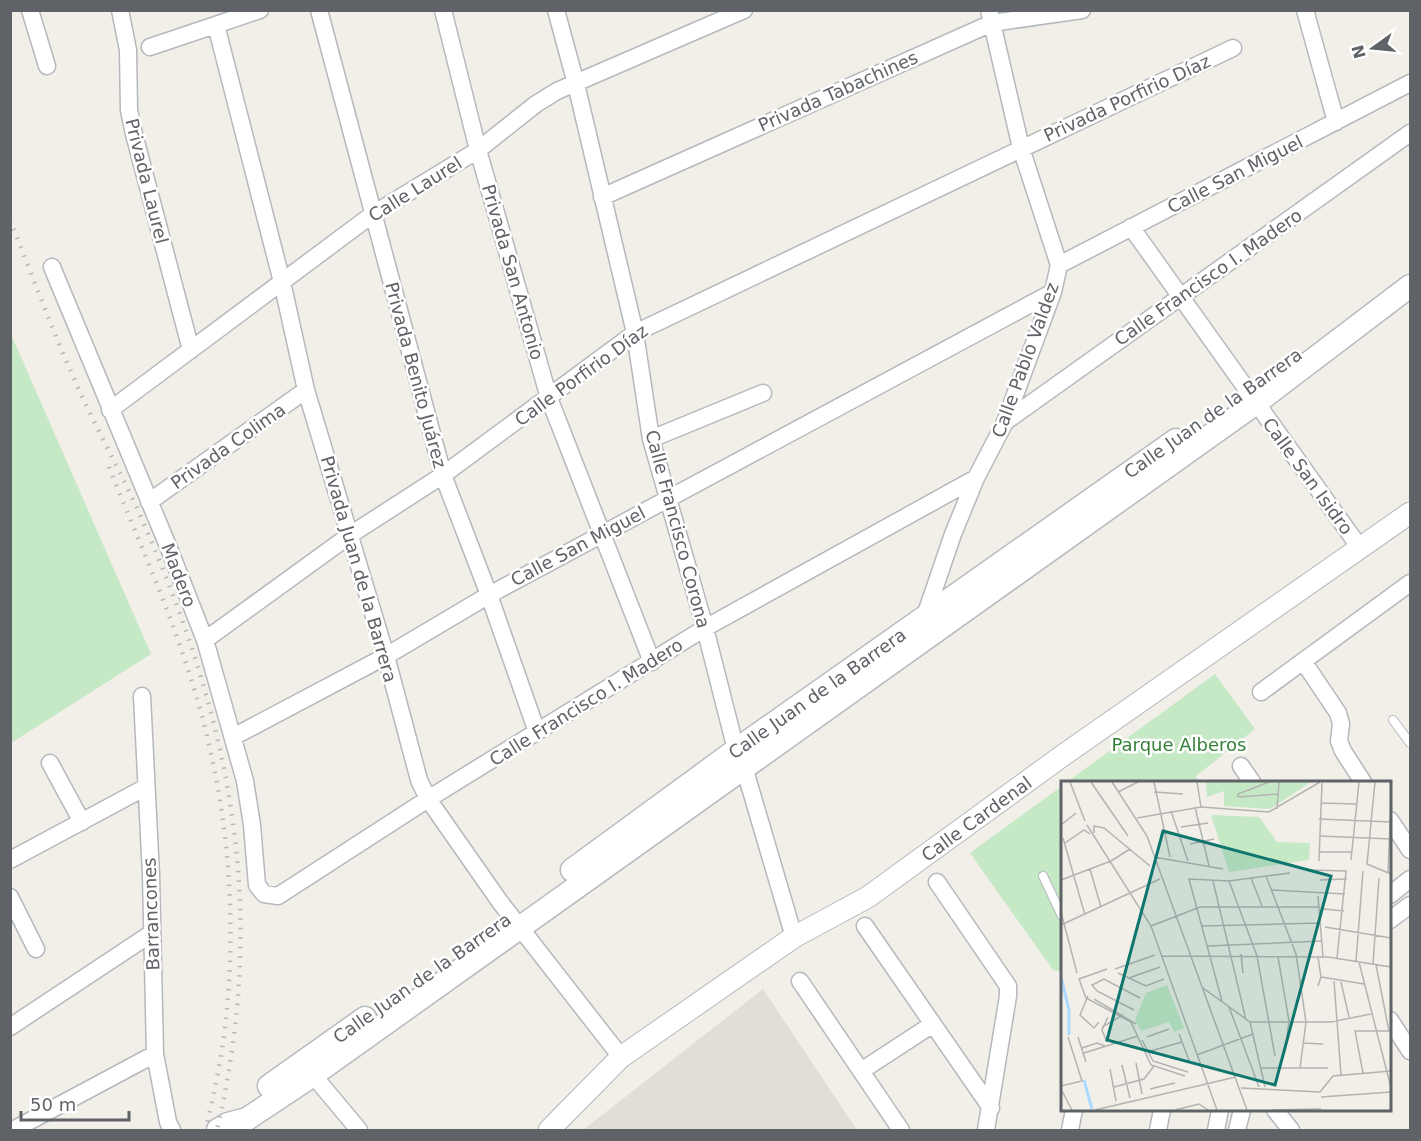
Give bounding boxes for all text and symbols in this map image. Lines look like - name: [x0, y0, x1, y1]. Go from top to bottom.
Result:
- north arrow: [1343, 18, 1403, 78]
- text: N: [1348, 43, 1370, 61]
- street label: Privada Tabachines: [755, 46, 921, 136]
- street label: Privada Porfirio Díaz: [1040, 50, 1214, 146]
- street label: Privada Laurel: [121, 116, 173, 246]
- street label: Calle San Miguel: [1164, 131, 1306, 217]
- street label: Calle Laurel: [365, 152, 465, 226]
- street label: Privada San Antonio: [478, 182, 548, 362]
- street label: Calle Francisco I. Madero: [1110, 204, 1306, 350]
- street label: Privada Benito Juárez: [381, 280, 451, 470]
- street label: Calle Pablo Valdez: [987, 280, 1063, 440]
- street label: Calle Porfirio Díaz: [511, 320, 651, 430]
- street label: Calle Juan de la Barrera: [1120, 344, 1306, 482]
- street label: Privada Colima: [167, 399, 289, 493]
- street label: Calle San Isidro: [1259, 414, 1357, 538]
- street label: Calle Francisco Corona: [641, 428, 715, 630]
- street label: Privada Juan de la Barrera: [317, 453, 401, 685]
- street label: Calle San Miguel: [507, 502, 649, 590]
- street label: Madero: [157, 540, 201, 610]
- street label: Calle Juan de la Barrera: [724, 623, 910, 763]
- street label: Calle Francisco I. Madero: [485, 634, 687, 770]
- park label: Parque Alberos: [1112, 734, 1247, 755]
- street label: Calle Cardenal: [917, 771, 1035, 865]
- inset map: [1061, 781, 1391, 1111]
- street label: Barrancones: [139, 857, 163, 971]
- street label: Calle Juan de la Barrera: [329, 909, 515, 1047]
- scale bar: [21, 1084, 129, 1122]
- text: 50 m: [30, 1094, 76, 1115]

